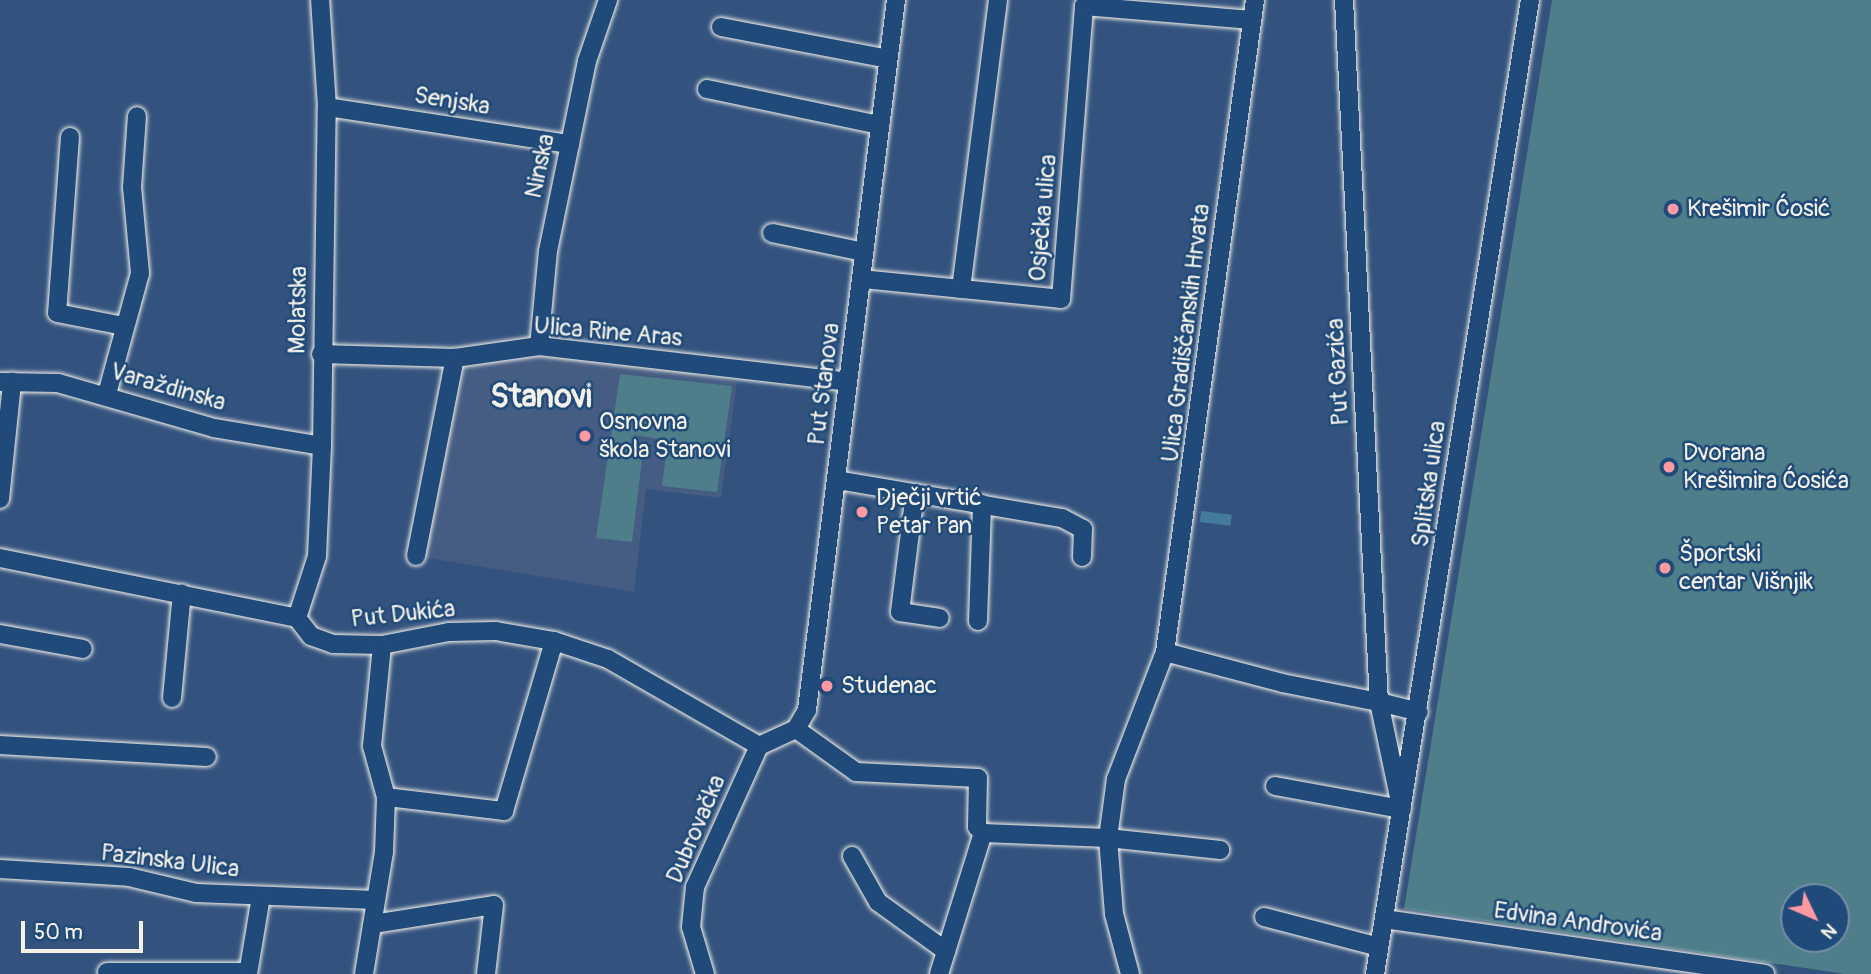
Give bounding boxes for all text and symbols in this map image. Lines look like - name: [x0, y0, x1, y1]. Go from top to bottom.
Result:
- street label: Senjska: [412, 81, 492, 121]
- street label: Ninska: [519, 131, 561, 201]
- street label: Osječka ulica: [1023, 153, 1063, 283]
- place label: Krešimir Ćosić: [1687, 195, 1831, 223]
- marker: Krešimir Ćosić: [1665, 201, 1681, 217]
- street label: Ulica Gradiščanskih Hrvata: [1156, 202, 1216, 464]
- street label: Molatska: [283, 266, 313, 354]
- street label: Ulica Rine Aras: [533, 311, 683, 353]
- street label: Put Gazića: [1321, 318, 1355, 426]
- street label: Put Stanova: [802, 321, 846, 447]
- street label: Varaždinska: [107, 357, 229, 417]
- district label: Stanovi: [490, 378, 592, 416]
- place label: Osnovna škola Stanovi: [599, 408, 731, 464]
- street label: Splitska ulica: [1406, 419, 1452, 549]
- marker: Osnovna škola Stanovi: [577, 428, 593, 444]
- place label: Dvorana Krešimira Ćosića: [1683, 439, 1849, 495]
- marker: Dvorana Krešimira Ćosića: [1661, 459, 1677, 475]
- place label: Dječji vrtić Petar Pan: [876, 484, 982, 540]
- marker: Dječji vrtić Petar Pan: [854, 504, 870, 520]
- place label: Športski centar Višnjik: [1679, 540, 1813, 596]
- marker: Športski centar Višnjik: [1657, 560, 1673, 576]
- street label: Put Dukića: [349, 594, 457, 634]
- place label: Studenac: [841, 672, 937, 700]
- marker: Studenac: [819, 678, 835, 694]
- street label: Dubrovačka: [660, 770, 732, 888]
- street label: Pazinska Ulica: [99, 838, 241, 884]
- north arrow: [1780, 883, 1850, 953]
- street label: Edvina Androvića: [1492, 896, 1664, 948]
- scale bar: [24, 908, 147, 952]
- text: N: [1816, 918, 1842, 944]
- text: 50 m: [34, 919, 83, 946]

